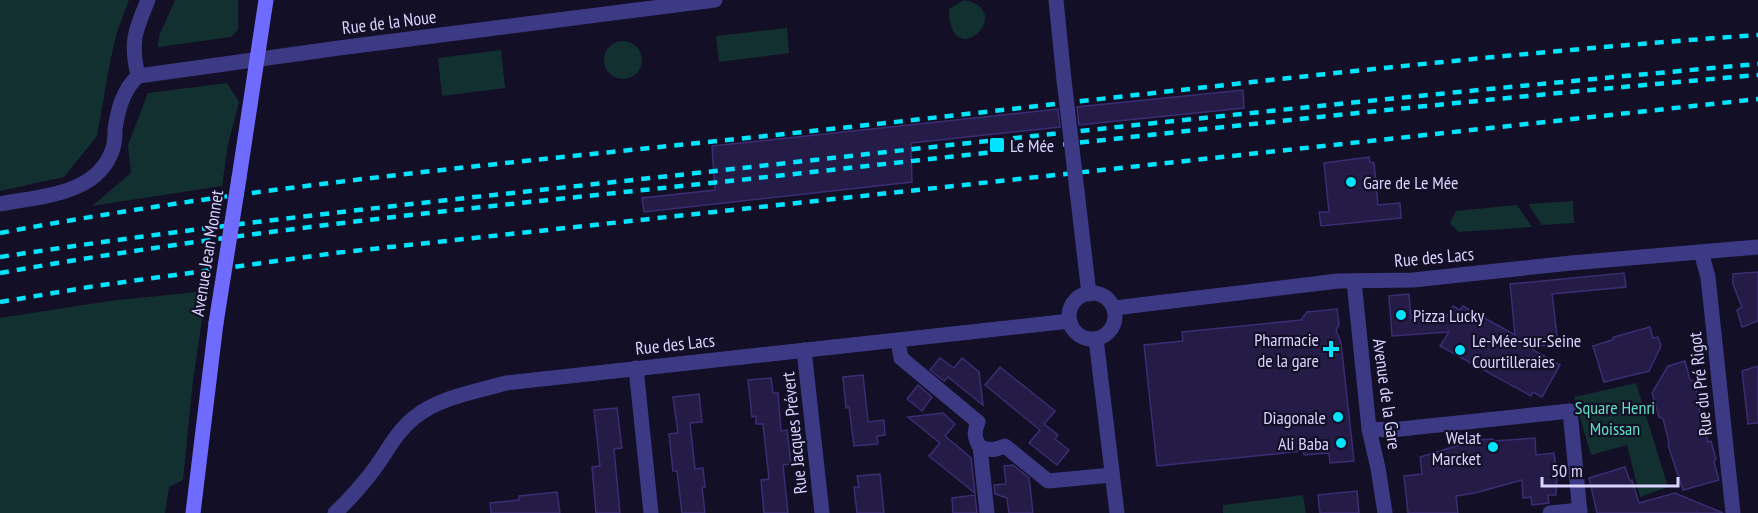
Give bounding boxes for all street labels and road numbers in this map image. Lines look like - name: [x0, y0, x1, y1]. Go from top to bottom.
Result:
- street label: Rue de la Noue: [341, 5, 437, 39]
- street label: Avenue Jean Monnet: [186, 188, 228, 318]
- street label: Rue des Lacs: [1393, 242, 1475, 272]
- street label: Rue des Lacs: [634, 328, 716, 360]
- street label: Rue du Pré Rigot: [1683, 331, 1717, 437]
- street label: Avenue de la Gare: [1368, 337, 1406, 451]
- street label: Rue Jacques Prévert: [776, 371, 812, 495]

